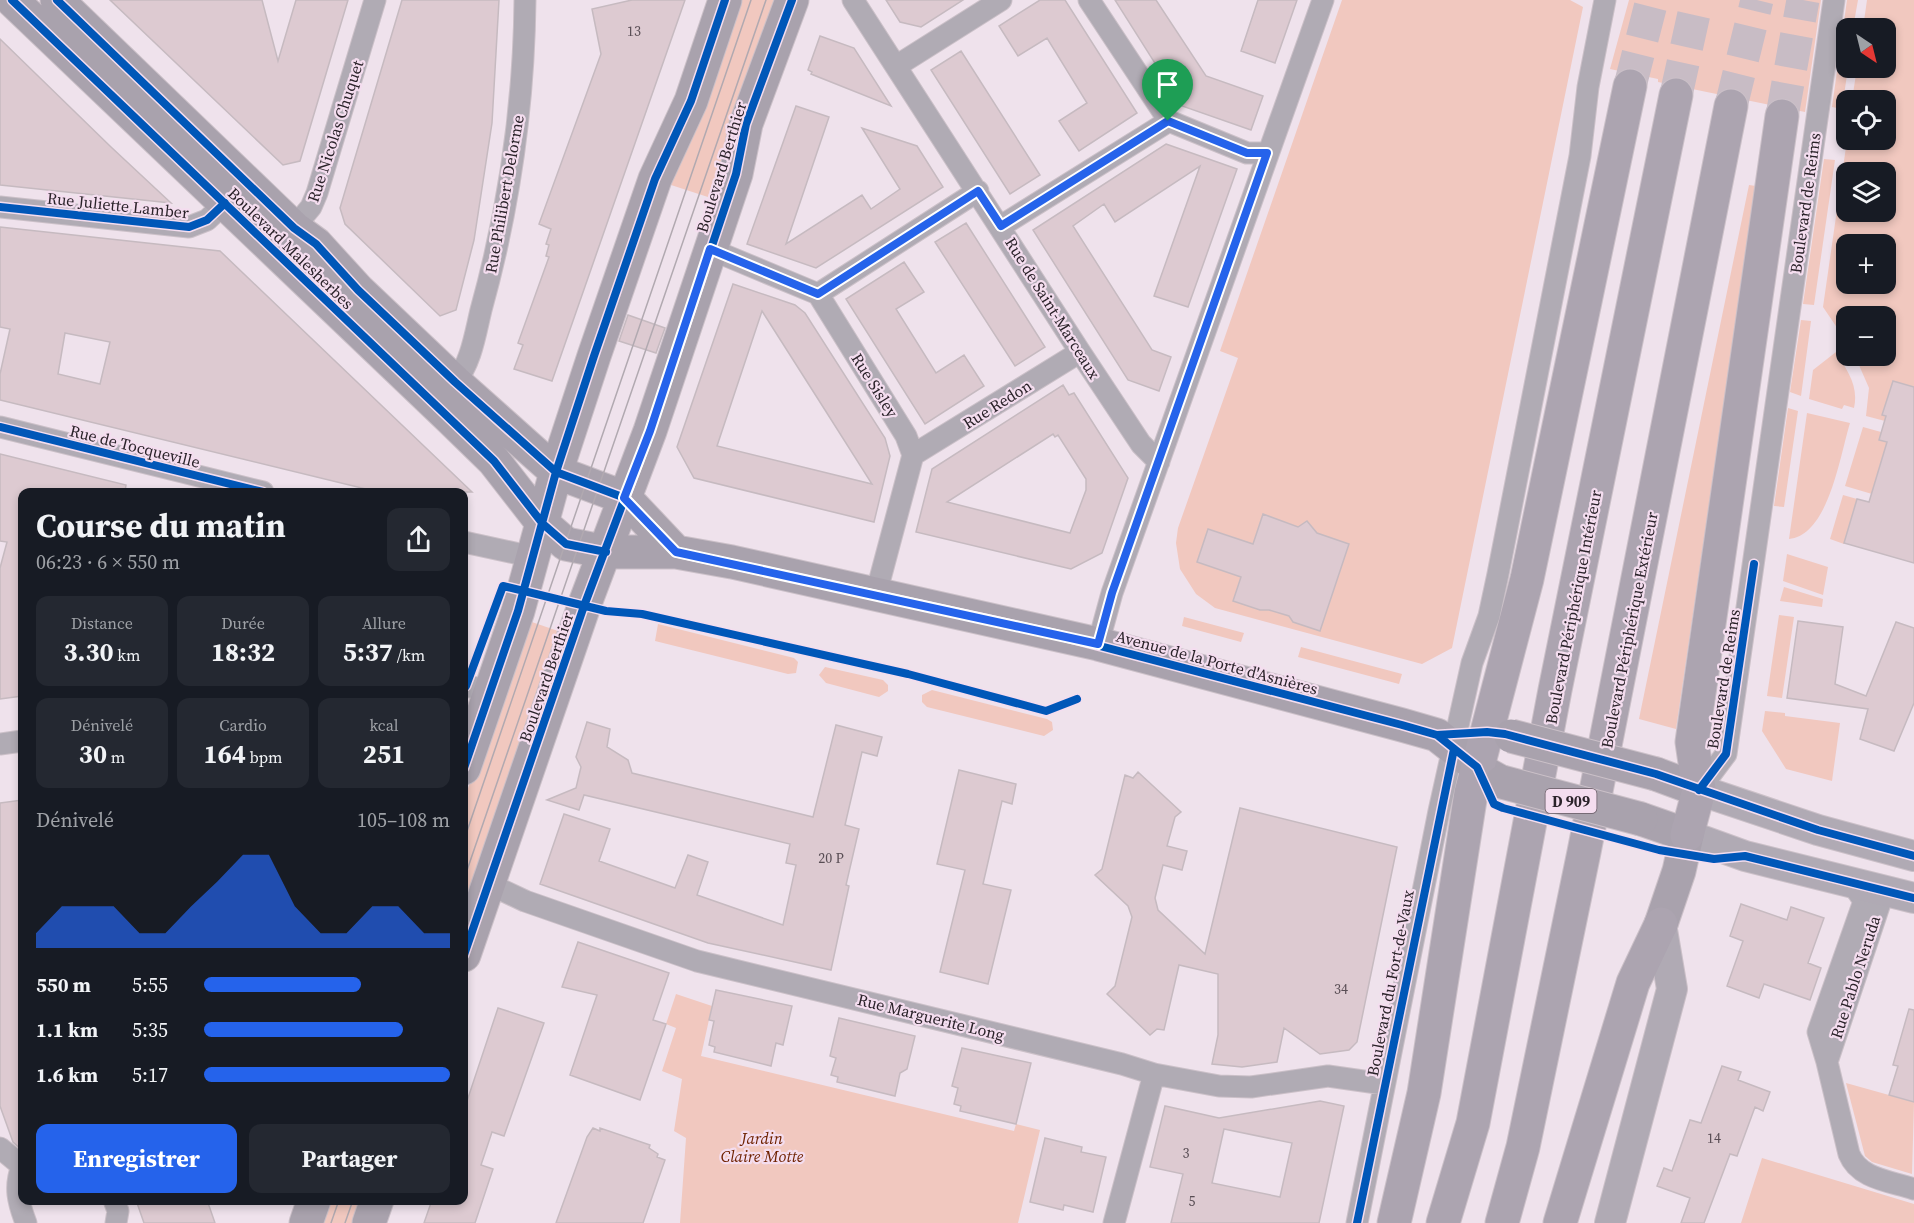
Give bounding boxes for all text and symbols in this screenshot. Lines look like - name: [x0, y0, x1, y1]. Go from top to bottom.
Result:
- north arrow: [1836, 18, 1896, 78]
- map controls: [1836, 18, 1896, 366]
- house number: 13: [627, 21, 641, 41]
- street label: Rue Nicolas Chuquet: [302, 57, 369, 205]
- pin: [1142, 59, 1193, 121]
- icon: arrive: [1151, 68, 1184, 101]
- button: locate: [1836, 90, 1896, 150]
- street label: Boulevard Berthier: [691, 99, 751, 235]
- street label: Rue Philibert Delorme: [479, 113, 529, 275]
- street label: Boulevard de Reims: [1784, 131, 1826, 275]
- button: layers: [1836, 162, 1896, 222]
- street label: Boulevard Malesherbes: [223, 182, 359, 314]
- street label: Rue Juliette Lamber: [46, 187, 190, 223]
- street label: Rue de Saint-Marceaux: [1000, 233, 1106, 384]
- button: +: [1836, 234, 1896, 294]
- button: −: [1836, 306, 1896, 366]
- street label: Rue Sisley: [847, 349, 904, 422]
- street label: Rue Redon: [958, 374, 1036, 434]
- street label: Rue de Tocqueville: [67, 419, 203, 473]
- street label: Boulevard Périphérique Intérieur: [1540, 488, 1607, 726]
- text: Course du matin: [36, 503, 286, 548]
- button: share: [387, 508, 450, 571]
- street label: Boulevard Périphérique Extérieur: [1595, 510, 1663, 750]
- text: 06:23 · 6 × 550 m: [36, 548, 180, 576]
- street label: Boulevard de Reims: [1701, 607, 1745, 751]
- street label: Boulevard Berthier: [513, 609, 579, 745]
- text: Distance: [71, 612, 133, 634]
- text: Durée: [221, 612, 265, 634]
- text: Allure: [362, 612, 406, 634]
- street label: Avenue de la Porte d'Asnières: [1114, 624, 1320, 700]
- text: 3.30: [64, 634, 114, 670]
- text: 18:32: [211, 634, 275, 670]
- text: 5:37: [343, 634, 393, 670]
- text: km: [114, 644, 140, 666]
- text: /km: [393, 644, 425, 666]
- text: Dénivelé: [71, 714, 133, 736]
- text: Cardio: [219, 714, 267, 736]
- text: kcal: [369, 714, 399, 736]
- text: 30: [79, 736, 107, 772]
- text: 164: [204, 736, 246, 772]
- text: 251: [363, 736, 405, 772]
- text: m: [107, 746, 125, 768]
- text: bpm: [246, 746, 282, 768]
- road number: D 909: [1546, 789, 1596, 813]
- text: Dénivelé: [36, 806, 114, 834]
- text: 105–108 m: [357, 806, 450, 834]
- house number: 20 P: [818, 848, 844, 868]
- street label: Boulevard du Fort-de-Vaux: [1361, 887, 1419, 1078]
- street label: Rue Pablo Neruda: [1825, 912, 1885, 1041]
- text: 550 m: [36, 971, 91, 999]
- text: 5:55: [132, 971, 168, 999]
- house number: 34: [1334, 979, 1348, 999]
- street label: Rue Marguerite Long: [855, 988, 1007, 1046]
- text: 1.1 km: [36, 1016, 98, 1044]
- text: 5:35: [132, 1016, 168, 1044]
- text: 1.6 km: [36, 1061, 98, 1089]
- text: 5:17: [132, 1061, 168, 1089]
- button: Enregistrer: [36, 1124, 237, 1193]
- button: Partager: [249, 1124, 450, 1193]
- park label: Jardin Claire Motte: [721, 1127, 804, 1167]
- house number: 14: [1707, 1128, 1721, 1148]
- house number: 3: [1183, 1143, 1190, 1163]
- house number: 5: [1189, 1191, 1196, 1211]

